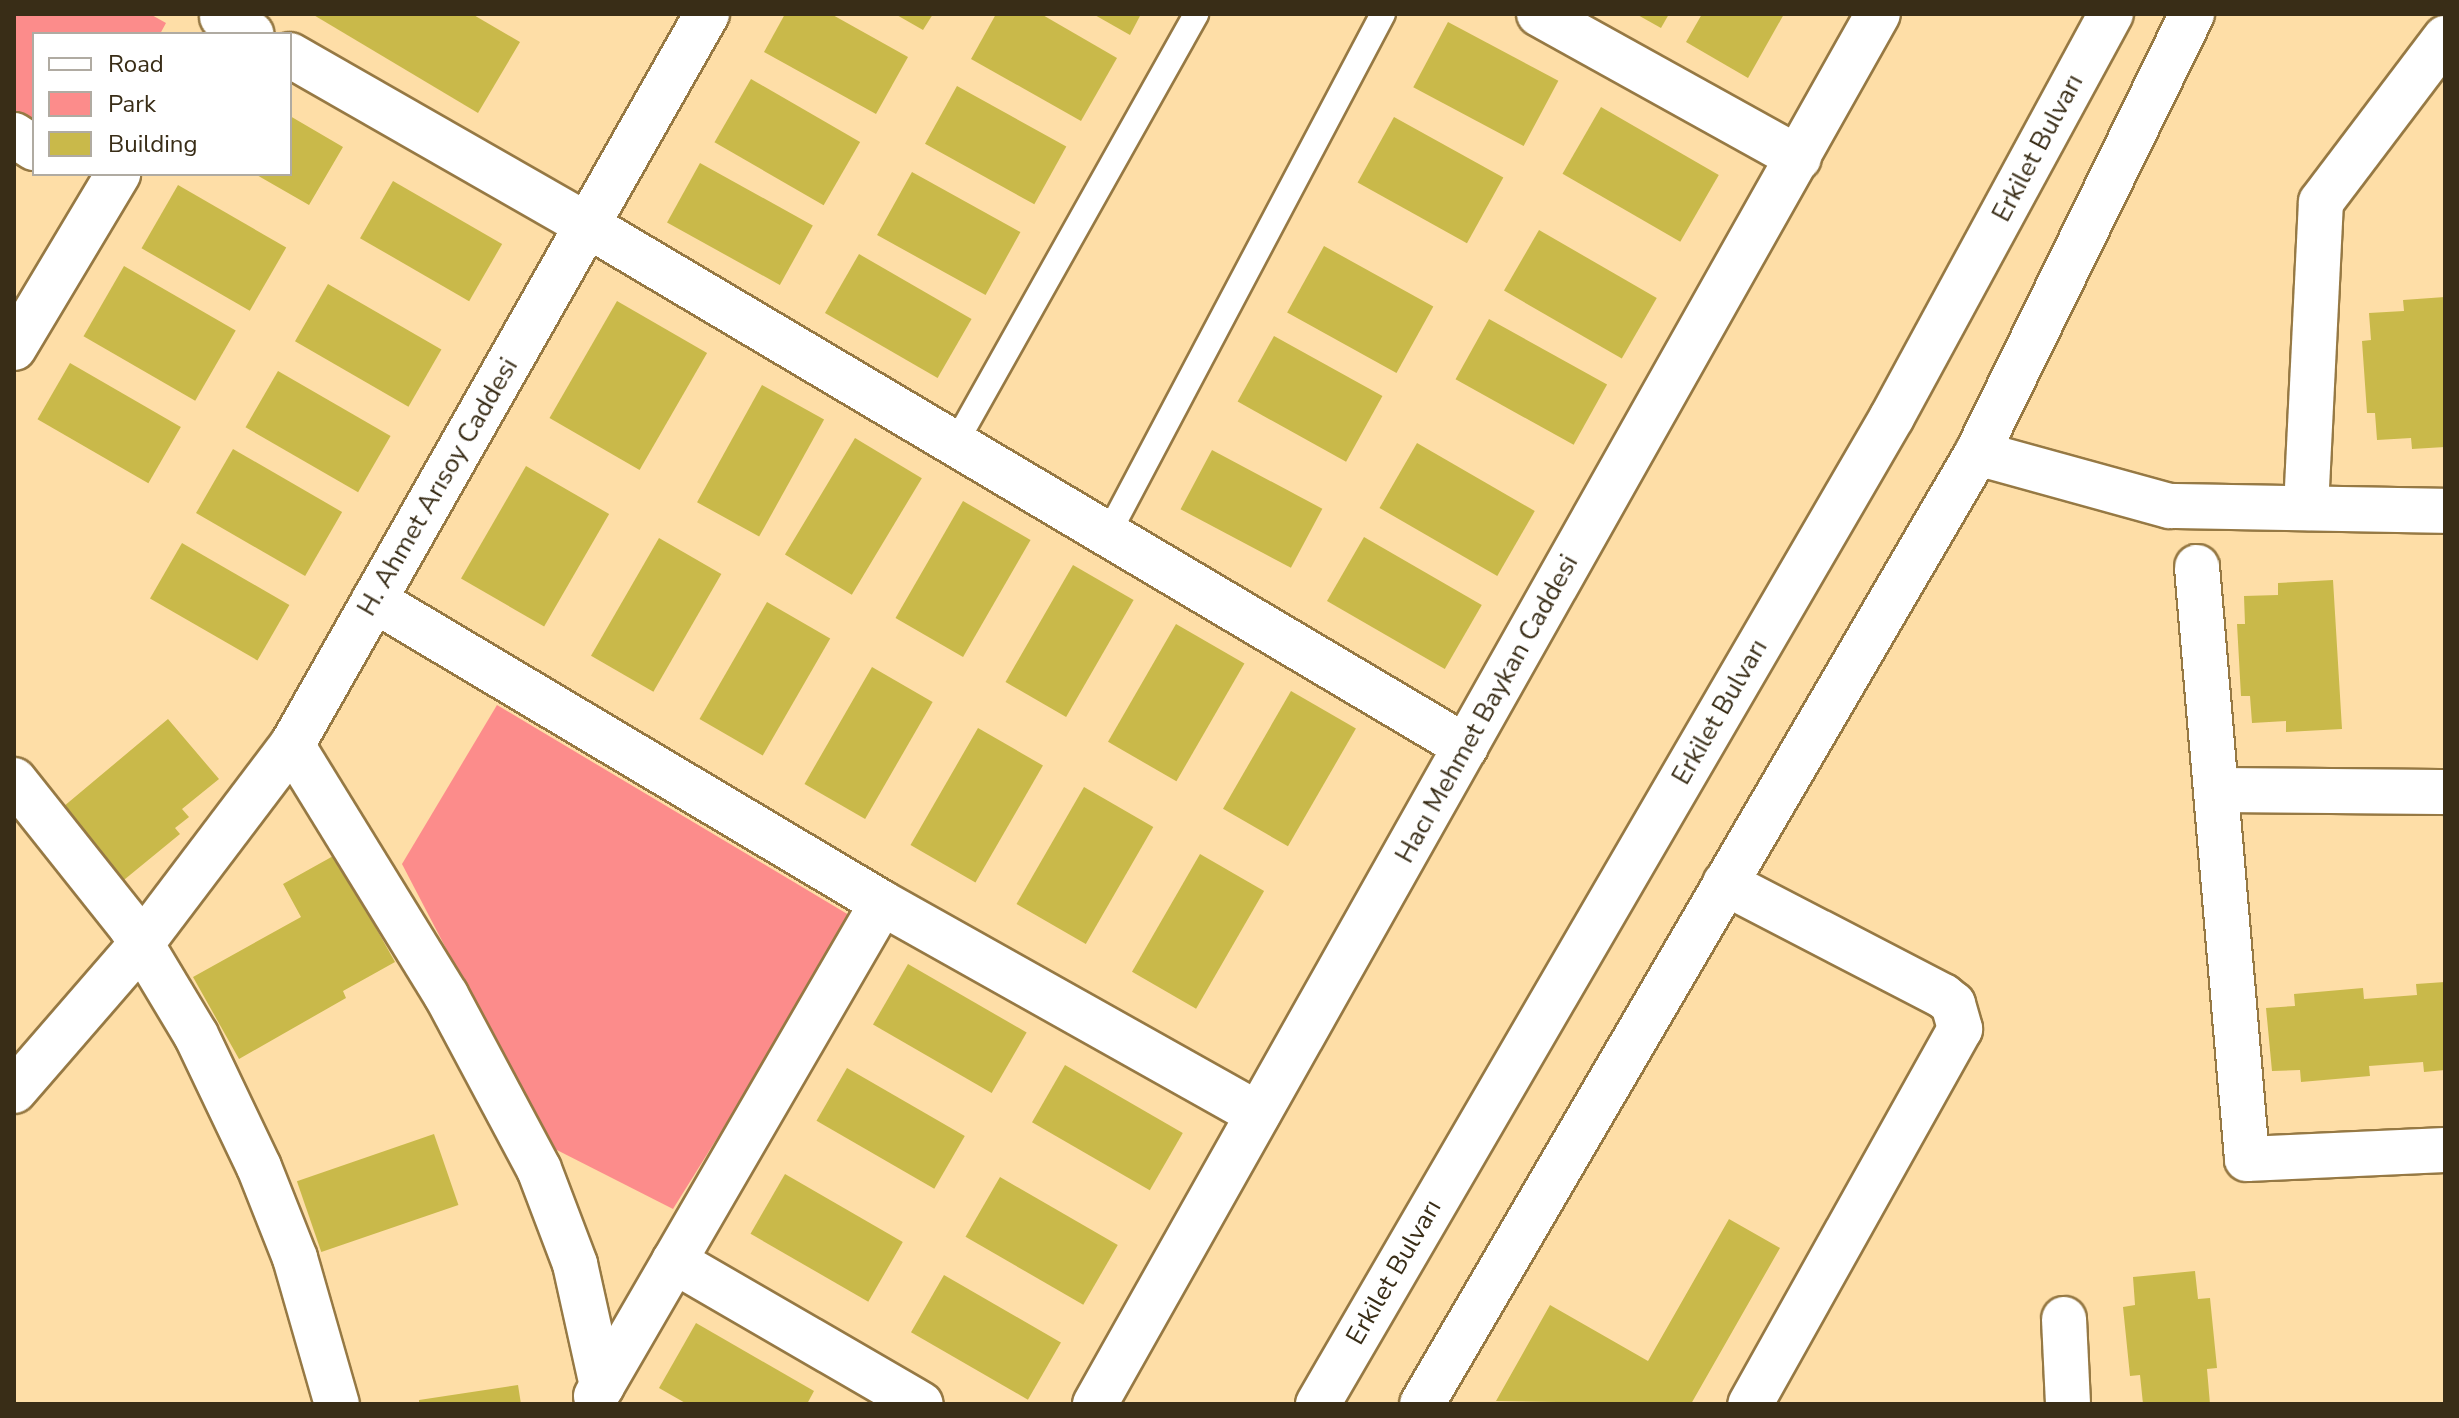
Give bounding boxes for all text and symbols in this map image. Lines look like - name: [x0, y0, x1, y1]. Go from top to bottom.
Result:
- legend: [32, 32, 292, 176]
- text: Road: [108, 48, 164, 80]
- street label: Erkilet Bulvarı: [1986, 69, 2090, 227]
- text: Park: [108, 88, 156, 120]
- text: Building: [108, 128, 198, 160]
- street label: H. Ahmet Arısoy Caddesi: [351, 352, 525, 622]
- street label: Hacı Mehmet Baykan Caddesi: [1389, 550, 1585, 868]
- street label: Erkilet Bulvarı: [1666, 634, 1774, 790]
- street label: Erkilet Bulvarı: [1340, 1194, 1448, 1350]

